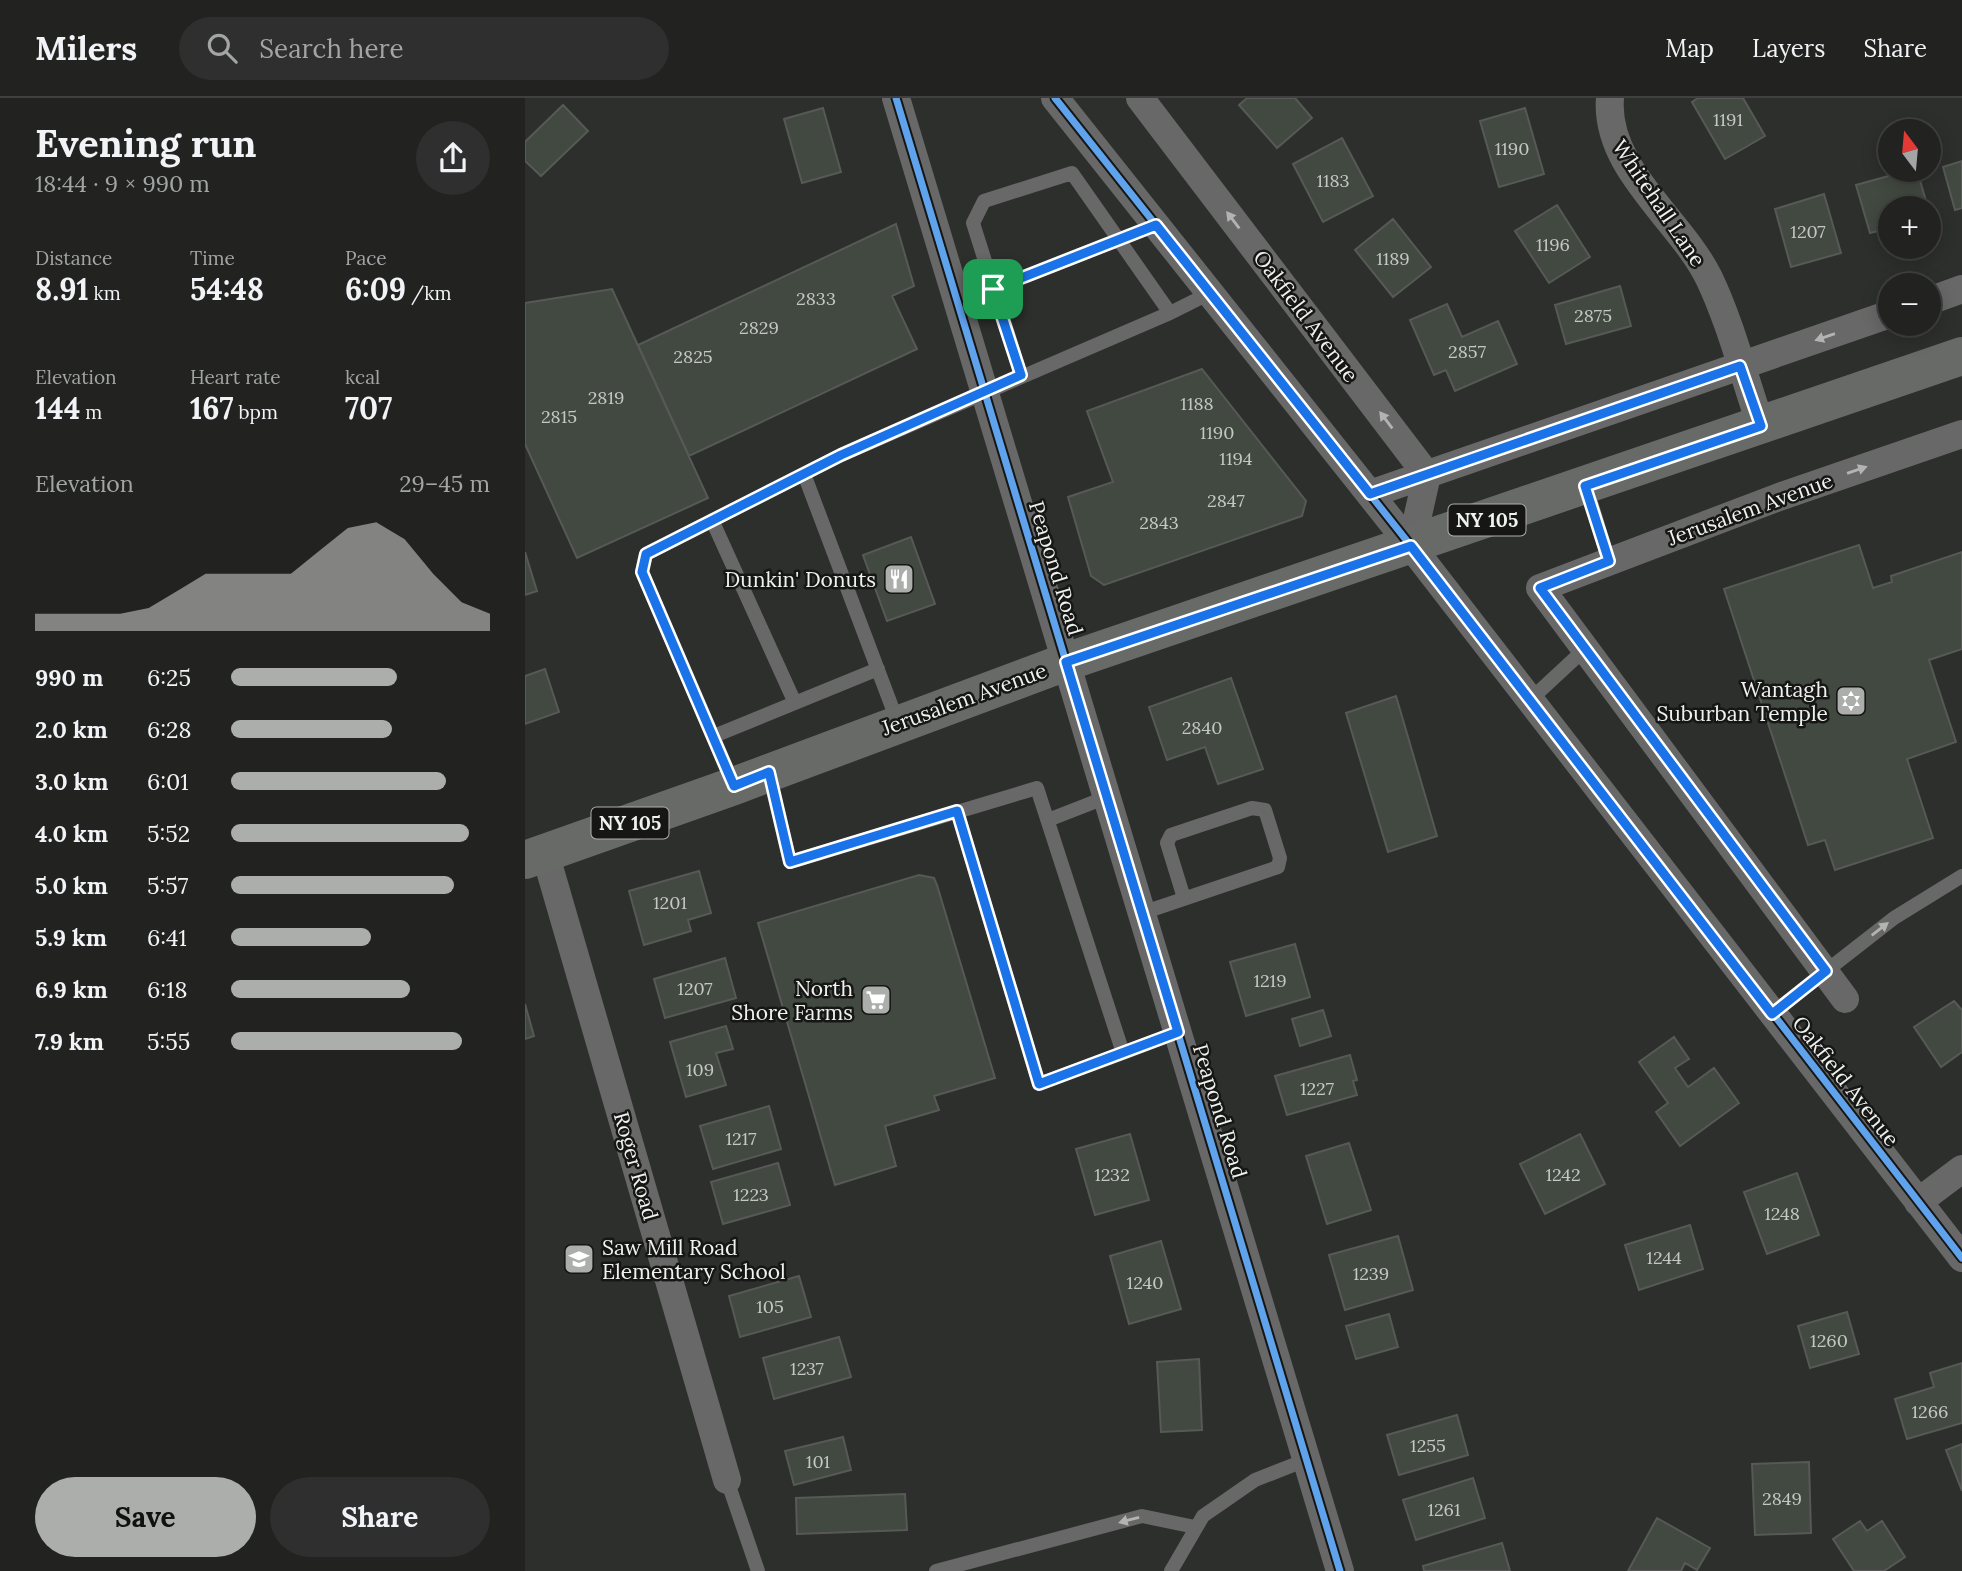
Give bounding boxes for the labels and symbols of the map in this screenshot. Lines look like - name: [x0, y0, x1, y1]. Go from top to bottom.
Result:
- house number: 1191: [1713, 108, 1743, 131]
- north arrow: [1878, 119, 1941, 182]
- street label: Whitehall Lane: [1607, 134, 1711, 272]
- house number: 1190: [1495, 137, 1529, 160]
- house number: 1183: [1316, 169, 1350, 192]
- one-way arrow: [1226, 211, 1240, 229]
- house number: 1207: [1790, 220, 1826, 243]
- house number: 1196: [1536, 233, 1570, 256]
- street label: Oakfield Avenue: [1248, 245, 1364, 387]
- house number: 1189: [1376, 247, 1410, 270]
- pin: [963, 259, 1023, 319]
- house number: 2833: [796, 287, 836, 310]
- house number: 2875: [1574, 304, 1612, 327]
- house number: 2829: [739, 316, 779, 339]
- one-way arrow: [1815, 332, 1836, 343]
- house number: 2857: [1448, 340, 1486, 363]
- house number: 2825: [673, 345, 713, 368]
- house number: 2819: [588, 386, 624, 409]
- house number: 1188: [1180, 392, 1214, 415]
- house number: 2815: [541, 405, 577, 428]
- one-way arrow: [1378, 412, 1393, 430]
- house number: 1190: [1200, 421, 1234, 444]
- house number: 1194: [1219, 447, 1253, 470]
- one-way arrow: [1846, 464, 1867, 475]
- street label: Jerusalem Avenue: [1663, 467, 1836, 552]
- house number: 2847: [1207, 489, 1245, 512]
- street label: Peapond Road: [1023, 498, 1089, 638]
- road number: NY 105: [1448, 504, 1525, 536]
- house number: 2843: [1139, 511, 1179, 534]
- restaurant icon: Dunkin' Donuts: [882, 562, 916, 596]
- place label: Dunkin' Donuts: [724, 566, 876, 593]
- street label: Jerusalem Avenue: [877, 657, 1050, 742]
- place label: Wantagh Suburban Temple: [1656, 676, 1828, 727]
- synagogue icon: Wantagh Suburban Temple: [1834, 684, 1868, 718]
- house number: 2840: [1182, 716, 1222, 739]
- road number: NY 105: [591, 808, 669, 838]
- house number: 1201: [653, 891, 687, 914]
- one-way arrow: [1871, 922, 1888, 937]
- house number: 1219: [1253, 969, 1287, 992]
- place label: North Shore Farms: [731, 975, 853, 1026]
- house number: 1207: [677, 977, 713, 1000]
- supermarket icon: North Shore Farms: [859, 983, 893, 1017]
- street label: Oakfield Avenue: [1787, 1010, 1905, 1152]
- street label: Peapond Road: [1187, 1041, 1253, 1181]
- house number: 109: [686, 1058, 714, 1081]
- house number: 1227: [1300, 1077, 1334, 1100]
- street label: Roger Road: [608, 1109, 664, 1223]
- house number: 1217: [725, 1127, 757, 1150]
- house number: 1232: [1094, 1163, 1130, 1186]
- house number: 1242: [1545, 1163, 1581, 1186]
- house number: 1223: [733, 1183, 769, 1206]
- house number: 1248: [1764, 1202, 1800, 1225]
- place label: Saw Mill Road Elementary School: [602, 1234, 786, 1285]
- school or university icon: Saw Mill Road Elementary School: [562, 1242, 596, 1276]
- house number: 1244: [1646, 1246, 1682, 1269]
- house number: 1239: [1353, 1262, 1389, 1285]
- house number: 1240: [1127, 1271, 1163, 1294]
- house number: 105: [756, 1295, 784, 1318]
- house number: 1260: [1810, 1329, 1848, 1352]
- house number: 1237: [790, 1357, 824, 1380]
- house number: 1266: [1911, 1400, 1949, 1423]
- house number: 1255: [1410, 1434, 1446, 1457]
- house number: 101: [806, 1450, 830, 1473]
- house number: 2849: [1762, 1487, 1802, 1510]
- house number: 1261: [1427, 1498, 1461, 1521]
- one-way arrow: [1118, 1515, 1139, 1525]

